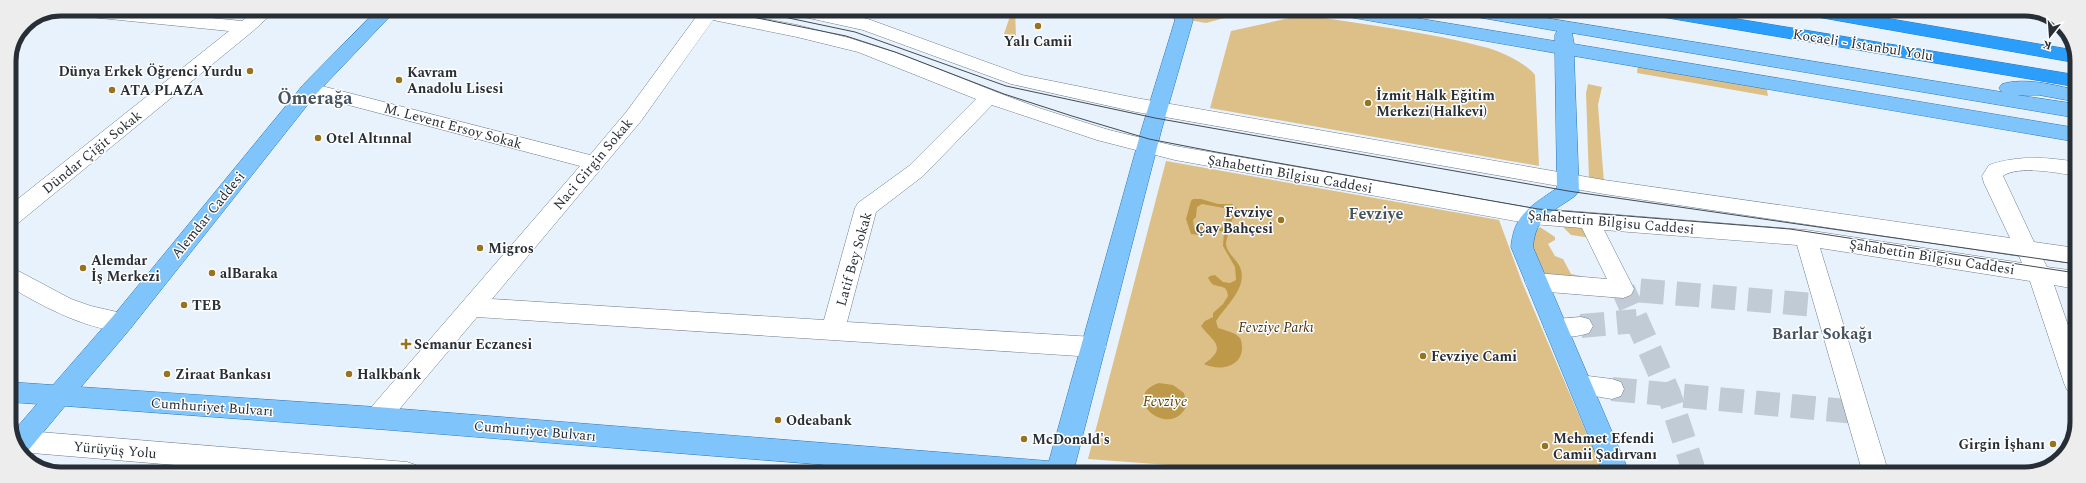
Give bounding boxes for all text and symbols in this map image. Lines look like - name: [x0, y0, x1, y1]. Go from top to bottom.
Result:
- north arrow: [2030, 16, 2070, 56]
- marker: Yalı Camii: [1033, 21, 1043, 31]
- street label: Kocaeli - İstanbul Yolu: [1791, 24, 1935, 66]
- place label: Yalı Camii: [1004, 31, 1073, 52]
- text: K: [2040, 36, 2054, 54]
- place label: Dünya Erkek Öğrenci Yurdu: [58, 61, 243, 82]
- place label: Kavram Anadolu Lisesi: [407, 62, 504, 99]
- marker: Dünya Erkek Öğrenci Yurdu: [245, 66, 255, 76]
- marker: Kavram Anadolu Lisesi: [394, 75, 404, 85]
- place label: ATA PLAZA: [120, 80, 204, 101]
- marker: ATA PLAZA: [107, 85, 117, 95]
- district label: Ömerağa: [277, 85, 353, 112]
- place label: İzmit Halk Eğitim Merkezi(Halkevi): [1376, 85, 1495, 122]
- street label: M. Levent Ersoy Sokak: [382, 97, 525, 155]
- marker: İzmit Halk Eğitim Merkezi(Halkevi): [1363, 98, 1373, 108]
- street label: Dündar Çiğit Sokak: [38, 105, 147, 199]
- street label: Naci Girgin Sokak: [548, 113, 638, 215]
- place label: Otel Altınnal: [326, 128, 412, 149]
- marker: Otel Altınnal: [313, 133, 323, 143]
- street label: Şahabettin Bilgisu Caddesi: [1206, 149, 1374, 199]
- street label: Alemdar Caddesi: [166, 167, 250, 263]
- place label: Fevziye Çay Bahçesi: [1195, 202, 1273, 239]
- district label: Fevziye: [1349, 202, 1403, 226]
- street label: Şahabettin Bilgisu Caddesi: [1527, 204, 1695, 240]
- street label: Latif Bey Sokak: [831, 209, 878, 309]
- marker: Fevziye Çay Bahçesi: [1276, 215, 1286, 225]
- street label: Şahabettin Bilgisu Caddesi: [1848, 234, 2016, 280]
- place label: Migros: [488, 238, 534, 259]
- marker: Migros: [475, 243, 485, 253]
- place label: Alemdar İş Merkezi: [91, 250, 160, 287]
- marker: Alemdar İş Merkezi: [78, 263, 88, 273]
- place label: alBaraka: [220, 263, 279, 284]
- marker: alBaraka: [207, 268, 217, 278]
- place label: TEB: [192, 295, 221, 316]
- marker: TEB: [179, 300, 189, 310]
- park label: Fevziye Parkı: [1238, 317, 1314, 338]
- district label: Barlar Sokağı: [1772, 322, 1872, 346]
- place label: Semanur Eczanesi: [414, 334, 532, 355]
- marker: Semanur Eczanesi: [401, 339, 411, 349]
- place label: Fevziye Cami: [1431, 346, 1517, 367]
- marker: Fevziye Cami: [1418, 351, 1428, 361]
- place label: Ziraat Bankası: [175, 364, 271, 385]
- place label: Halkbank: [357, 364, 422, 385]
- marker: Ziraat Bankası: [162, 369, 172, 379]
- marker: Halkbank: [344, 369, 354, 379]
- water label: Fevziye: [1143, 390, 1188, 413]
- street label: Cumhuriyet Bulvarı: [150, 392, 274, 422]
- place label: Odeabank: [786, 410, 852, 431]
- street label: Cumhuriyet Bulvarı: [473, 415, 597, 447]
- marker: Odeabank: [773, 415, 783, 425]
- place label: Mehmet Efendi Camii Şadırvanı: [1553, 428, 1657, 465]
- place label: McDonald's: [1032, 429, 1110, 450]
- marker: McDonald's: [1019, 434, 1029, 444]
- place label: Girgin İşhanı: [1958, 434, 2045, 455]
- street label: Yürüyüş Yolu: [73, 436, 158, 464]
- marker: Girgin İşhanı: [2048, 439, 2058, 449]
- marker: Mehmet Efendi Camii Şadırvanı: [1540, 441, 1550, 451]

